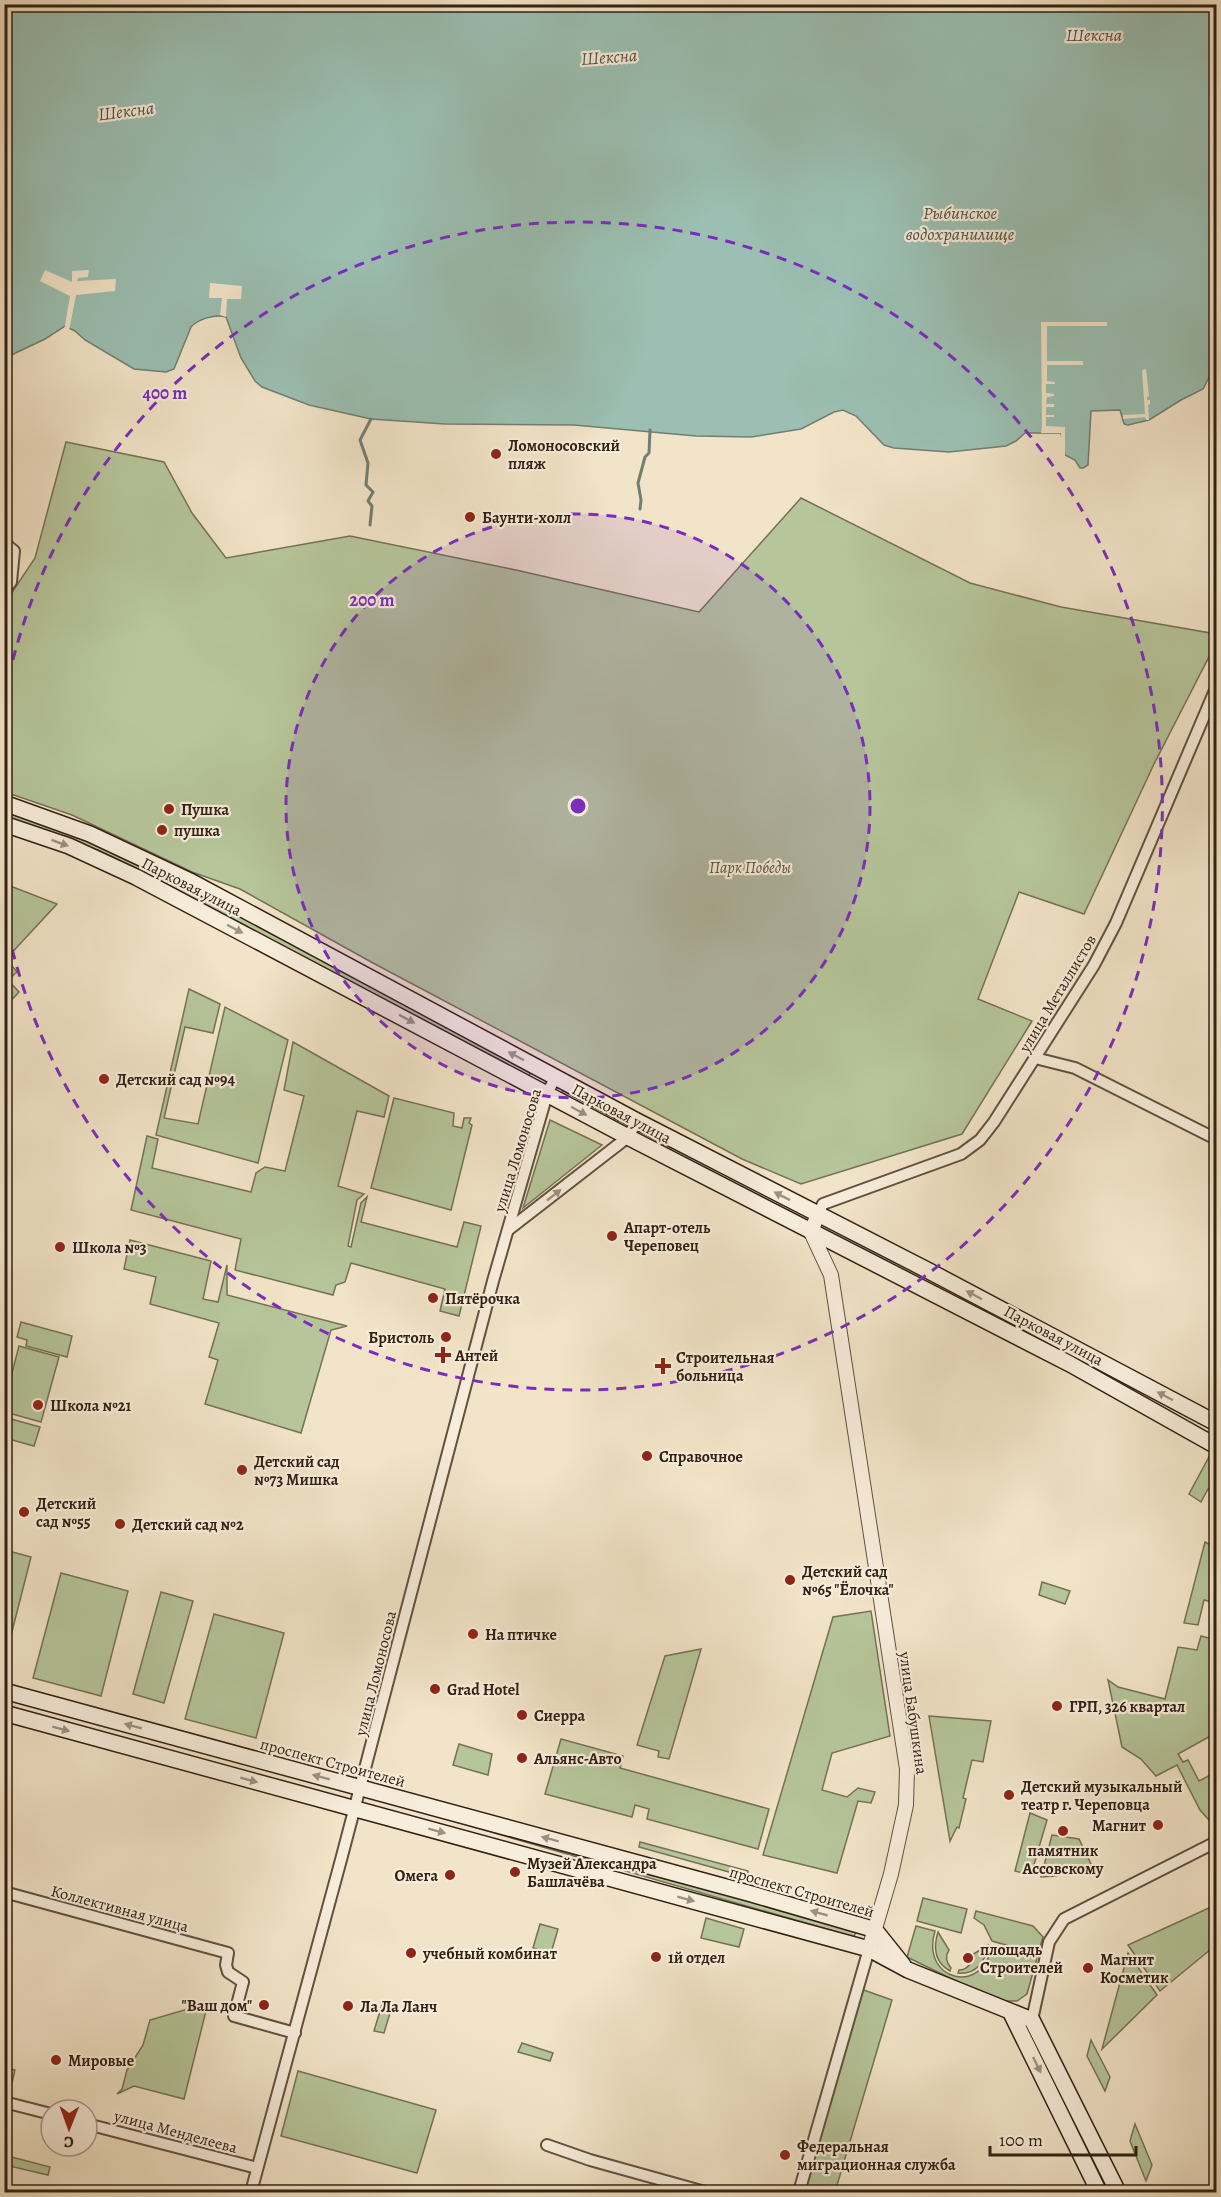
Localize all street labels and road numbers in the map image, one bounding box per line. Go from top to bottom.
street label: Парковая улица [138,852,246,922]
street label: улица Металлистов [1013,930,1102,1057]
street label: Парковая улица [568,1078,676,1150]
street label: улица Ломоносова [488,1085,547,1216]
street label: Парковая улица [1000,1300,1108,1372]
street label: улица Ломоносова [350,1608,402,1739]
street label: улица Бабушкина [893,1649,933,1777]
street label: проспект Строителей [258,1733,408,1793]
street label: проспект Строителей [727,1861,877,1923]
street label: Коллективная улица [48,1880,192,1938]
street label: улица Менделеева [111,2105,240,2159]

